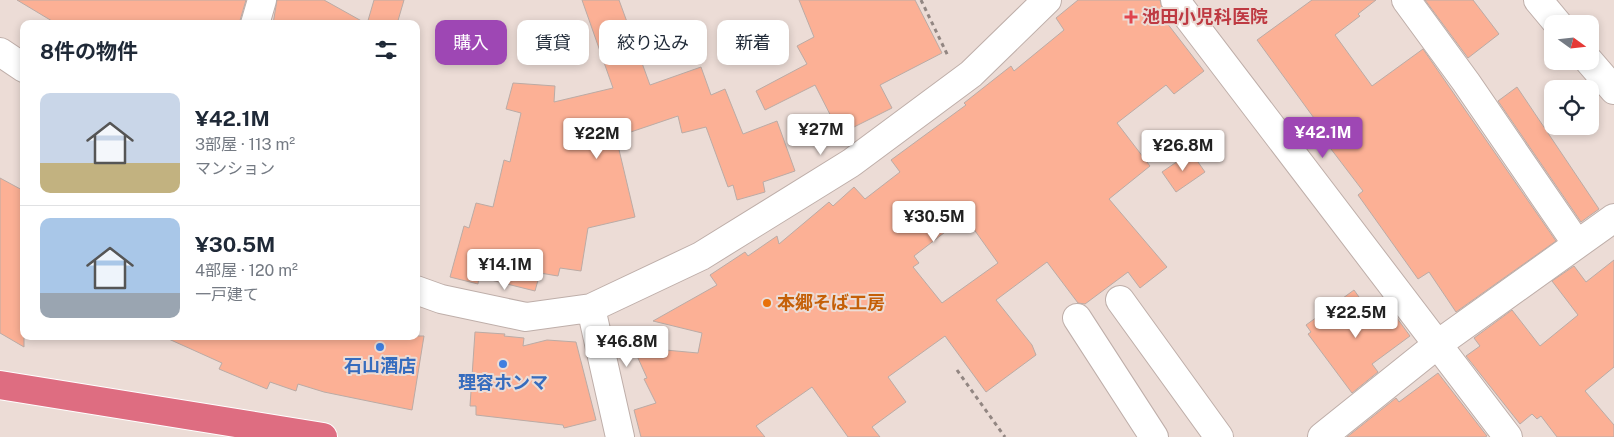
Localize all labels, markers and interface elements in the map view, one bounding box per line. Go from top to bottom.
place label: 池田小児科医院 [1142,6,1268,27]
marker: 池田小児科医院 [1124,10,1138,24]
north arrow [1544,15,1599,70]
map controls [1544,15,1599,135]
chip: 購入 [435,20,507,65]
chip: 賃貸 [517,20,589,65]
chip: 絞り込み [599,20,707,65]
chip: 新着 [717,20,789,65]
icon: filters [372,36,400,64]
text: 8件の物件 [40,39,138,64]
button: locate [1544,80,1599,135]
text: ¥42.1M [195,106,270,131]
icon: home [80,113,140,173]
pin: ¥27M [791,114,851,156]
pin: ¥42.1M [1282,116,1364,159]
pin: ¥22M [567,118,627,160]
text: ¥27M [798,120,844,139]
text: ¥42.1M [1294,123,1352,142]
text: ¥22M [574,124,620,143]
pin: ¥26.8M [1142,130,1224,172]
text: 3部屋 · 113 m² [195,135,295,154]
text: ¥26.8M [1153,136,1214,155]
text: マンション [195,159,275,178]
pin: ¥30.5M [893,200,975,243]
text: ¥30.5M [903,207,965,226]
text: ¥30.5M [195,232,275,257]
icon: home [80,238,140,298]
pin: ¥14.1M [464,248,546,291]
text: ¥14.1M [478,255,532,274]
text: 4部屋 · 120 m² [195,261,298,280]
text: 一戸建て [195,285,259,304]
place label: 本郷そば工房 [777,292,885,313]
pin: ¥22.5M [1315,296,1397,339]
marker: 本郷そば工房 [761,297,773,309]
text: ¥22.5M [1326,303,1386,322]
pin: ¥46.8M [586,326,668,368]
text: ¥46.8M [596,332,658,351]
marker: 石山酒店 [374,341,386,353]
place label: 石山酒店 [344,355,416,376]
marker: 理容ホンマ [497,358,509,370]
place label: 理容ホンマ [458,372,548,393]

